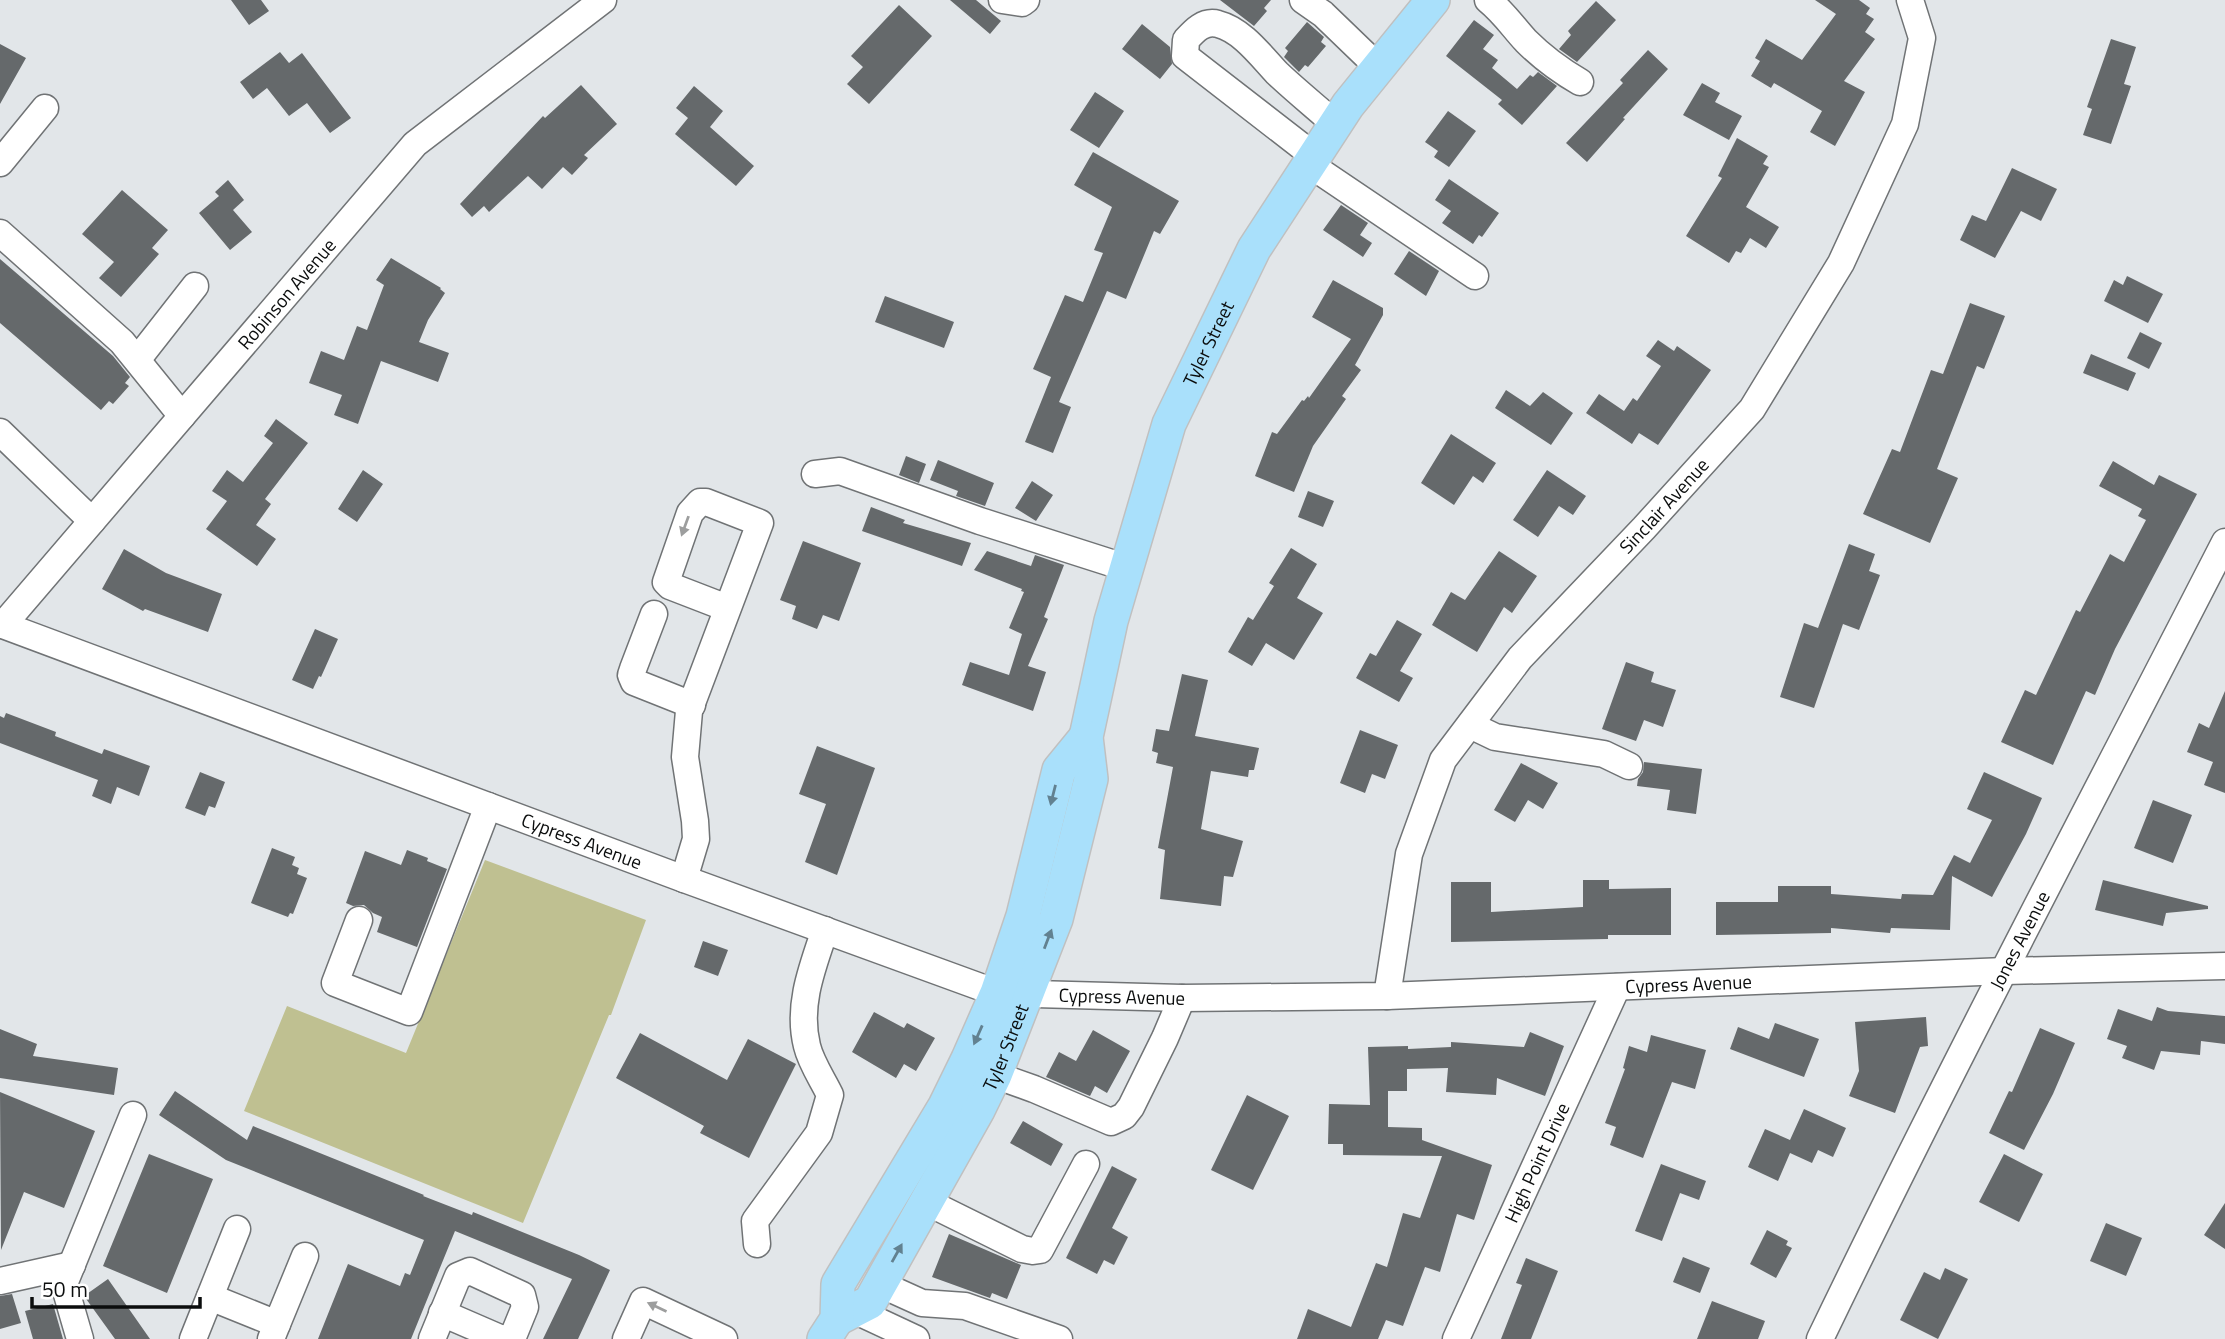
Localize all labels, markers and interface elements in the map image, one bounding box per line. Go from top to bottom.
street label: Robinson Avenue [230,231,342,356]
street label: Tyler Street [1175,295,1241,391]
street label: Sinclair Avenue [1612,451,1715,560]
one-way arrow [679,516,690,537]
one-way arrow [1047,784,1058,806]
street label: Cypress Avenue [518,805,646,876]
street label: Jones Avenue [1982,885,2057,994]
one-way arrow [1043,928,1054,949]
street label: Cypress Avenue [1625,966,1752,1000]
street label: Cypress Avenue [1058,980,1186,1012]
street label: Tyler Street [974,999,1036,1096]
one-way arrow [972,1025,984,1045]
street label: High Point Drive [1496,1098,1576,1227]
one-way arrow [891,1243,902,1263]
scale bar [32,1266,200,1310]
text: 50 m [42,1273,88,1305]
one-way arrow [647,1302,667,1313]

